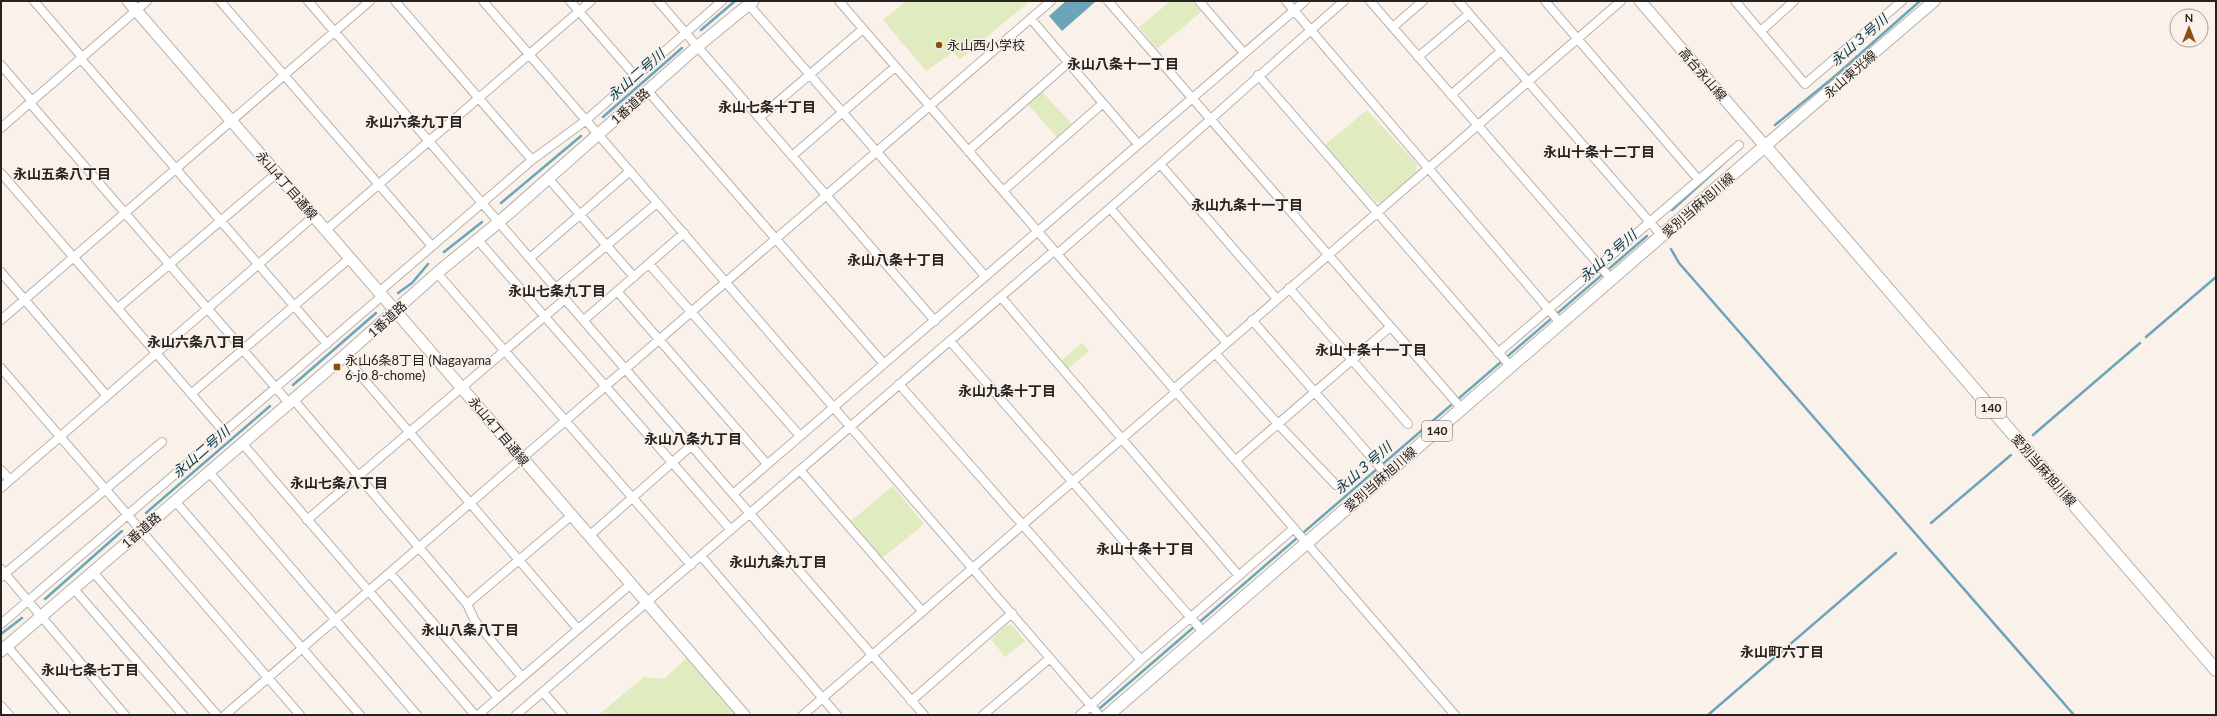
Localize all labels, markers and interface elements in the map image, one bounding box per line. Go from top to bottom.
north arrow [2169,8,2209,48]
water label: 永山３号川 [1827,9,1892,69]
text: N [2185,11,2193,24]
place label: 永山西小学校 [947,37,1025,53]
marker: 永山西小学校 [934,40,944,50]
water label: 永山二号川 [604,44,669,104]
street label: 高台永山線 [1676,44,1730,104]
street label: 永山東光線 [1820,47,1880,101]
district label: 永山八条十一丁目 [1067,55,1179,72]
street label: 1番道路 [607,84,653,128]
district label: 永山七条十丁目 [718,98,816,115]
district label: 永山六条九丁目 [365,113,463,130]
district label: 永山十条十二丁目 [1543,143,1655,160]
street label: 永山4丁目通線 [253,147,321,223]
district label: 永山五条八丁目 [13,165,111,182]
street label: 愛別当麻旭川線 [1658,169,1738,241]
district label: 永山九条十一丁目 [1191,196,1303,213]
water label: 永山３号川 [1576,225,1641,285]
district label: 永山八条十丁目 [847,251,945,268]
district label: 永山七条九丁目 [508,282,606,299]
street label: 1番道路 [364,297,410,341]
district label: 永山六条八丁目 [147,333,245,350]
district label: 永山十条十一丁目 [1315,341,1427,358]
place label: 永山6条8丁目 (Nagayama 6-jo 8-chome) [345,352,491,383]
marker: 永山6条8丁目 (Nagayama 6-jo 8-chome) [332,362,342,372]
district label: 永山九条十丁目 [958,382,1056,399]
street label: 永山4丁目通線 [465,393,533,469]
road number: 140 [1976,398,2006,418]
water label: 永山二号川 [169,421,234,481]
road number: 140 [1422,421,1452,441]
district label: 永山八条九丁目 [644,430,742,447]
street label: 愛別当麻旭川線 [2008,430,2080,510]
water label: 永山３号川 [1331,437,1396,497]
street label: 愛別当麻旭川線 [1340,443,1420,515]
district label: 永山七条八丁目 [290,474,388,491]
street label: 1番道路 [118,509,164,551]
district label: 永山十条十丁目 [1096,540,1194,557]
district label: 永山九条九丁目 [729,553,827,570]
district label: 永山八条八丁目 [421,621,519,638]
district label: 永山町六丁目 [1740,643,1824,660]
district label: 永山七条七丁目 [41,661,139,678]

